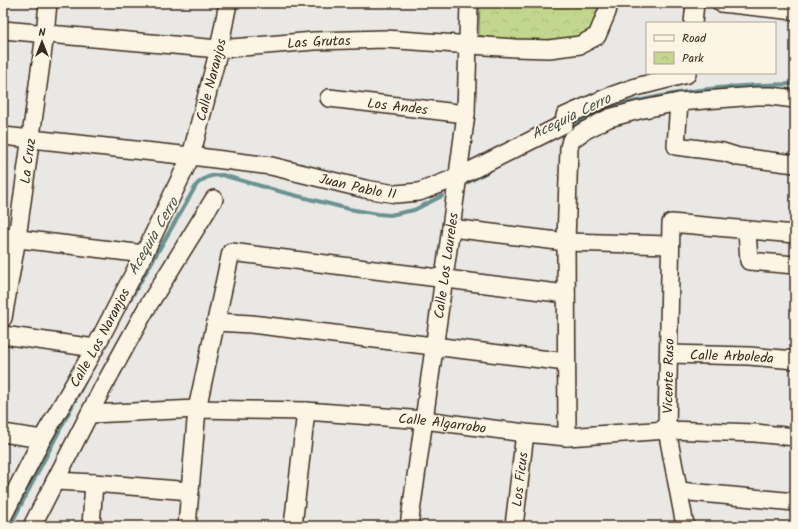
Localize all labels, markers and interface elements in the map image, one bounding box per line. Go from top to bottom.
north arrow [22,22,62,62]
legend [646,22,776,74]
text: N [39,24,46,42]
text: Road [682,29,707,48]
street label: Las Grutas [286,30,351,55]
street label: Calle Naranjos [191,37,233,124]
text: Park [682,49,704,68]
water label: Acequia Cerro [528,87,616,147]
street label: Los Andes [366,93,429,121]
street label: La Cruz [15,137,43,185]
street label: Juan Pablo II [317,168,398,206]
water label: Acequia Cerro [122,192,186,280]
street label: Calle Los Laureles [428,211,465,320]
street label: Calle Los Naranjos [64,284,136,392]
street label: Vicente Ruso [657,338,681,414]
street label: Calle Arboleda [690,345,775,370]
street label: Calle Algarrobo [398,408,487,440]
street label: Los Ficus [506,451,535,508]

